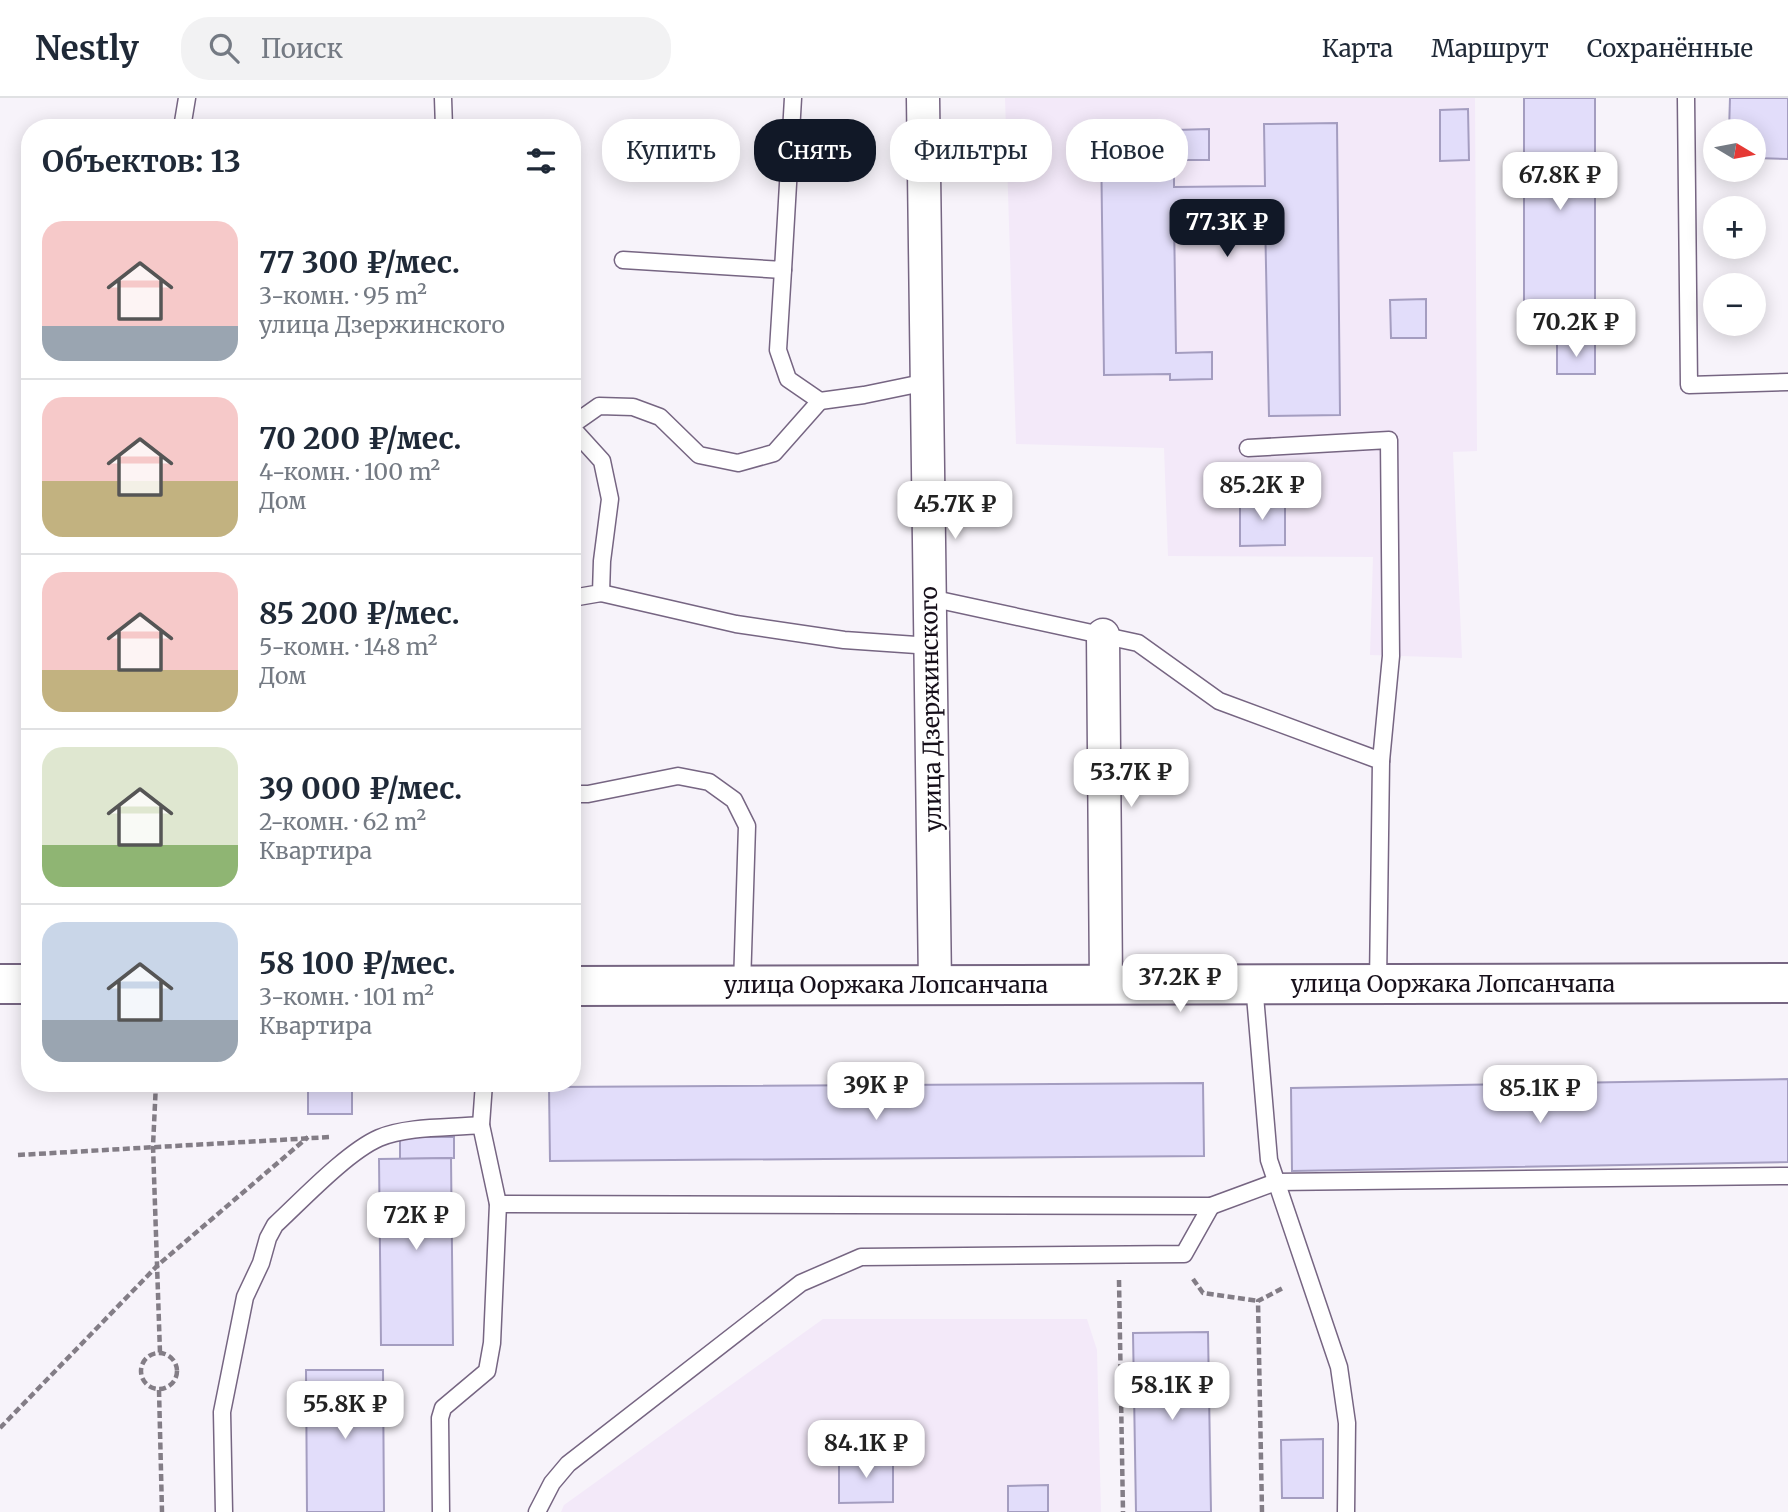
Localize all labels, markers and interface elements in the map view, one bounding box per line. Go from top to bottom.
search box [181,17,671,80]
text: Nestly [35,28,139,69]
icon: search [205,29,243,67]
text: Поиск [261,32,343,65]
text: Карта [1322,33,1393,64]
text: Маршрут [1431,33,1549,64]
text: Сохранённые [1587,33,1753,64]
chip: Купить [602,119,740,182]
chip: Снять [754,119,876,182]
chip: Фильтры [890,119,1052,182]
chip: Новое [1066,119,1188,182]
north arrow [1703,119,1766,182]
map controls [1703,119,1766,336]
text: Объектов: 13 [42,142,241,180]
icon: filters [522,142,560,180]
pin: 67.8K ₽ [1495,152,1625,212]
text: 67.8K ₽ [1519,160,1601,189]
button: + [1703,196,1766,259]
pin: 77.3K ₽ [1162,200,1292,259]
text: 77.3K ₽ [1186,207,1268,236]
text: 77 300 ₽/мес. [259,243,460,281]
icon: home [98,249,182,333]
button: − [1703,273,1766,336]
text: 3-комн. · 95 m² [259,281,427,310]
pin: 70.2K ₽ [1511,300,1641,359]
text: 70.2K ₽ [1533,307,1619,336]
text: улица Дзержинского [259,310,505,339]
text: 70 200 ₽/мес. [259,419,462,457]
icon: home [98,425,182,509]
text: 4-комн. · 100 m² [259,457,440,486]
pin: 85.2K ₽ [1197,462,1327,522]
text: 85.2K ₽ [1219,470,1305,499]
pin: 45.7K ₽ [890,482,1020,541]
text: Дом [259,486,307,515]
text: 45.7K ₽ [913,489,997,518]
street label: улица Дзержинского [914,586,947,832]
text: 85 200 ₽/мес. [259,594,460,632]
icon: home [98,600,182,684]
text: 5-комн. · 148 m² [259,632,437,661]
text: Дом [259,661,307,690]
pin: 53.7K ₽ [1066,750,1196,809]
text: 53.7K ₽ [1090,757,1172,786]
text: 39 000 ₽/мес. [259,769,462,807]
icon: home [98,775,182,859]
text: 2-комн. · 62 m² [259,807,426,836]
text: Квартира [259,836,372,865]
text: 58 100 ₽/мес. [259,944,456,982]
icon: home [98,950,182,1034]
pin: 37.2K ₽ [1115,954,1245,1014]
text: 37.2K ₽ [1139,962,1222,991]
street label: улица Ооржака Лопсанчапа [1291,969,1615,998]
street label: улица Ооржака Лопсанчапа [724,970,1048,999]
text: 3-комн. · 101 m² [259,982,434,1011]
text: Квартира [259,1011,372,1040]
pin: 39K ₽ [827,1062,925,1122]
pin: 85.1K ₽ [1475,1066,1605,1125]
text: 39K ₽ [843,1070,909,1099]
text: 85.1K ₽ [1499,1073,1581,1102]
pin: 72K ₽ [367,1192,465,1252]
text: 72K ₽ [383,1200,449,1229]
pin: 58.1K ₽ [1107,1362,1237,1422]
text: 58.1K ₽ [1130,1370,1214,1399]
pin: 55.8K ₽ [280,1382,410,1441]
text: 55.8K ₽ [303,1389,387,1418]
pin: 84.1K ₽ [801,1420,931,1480]
text: 84.1K ₽ [824,1428,908,1457]

